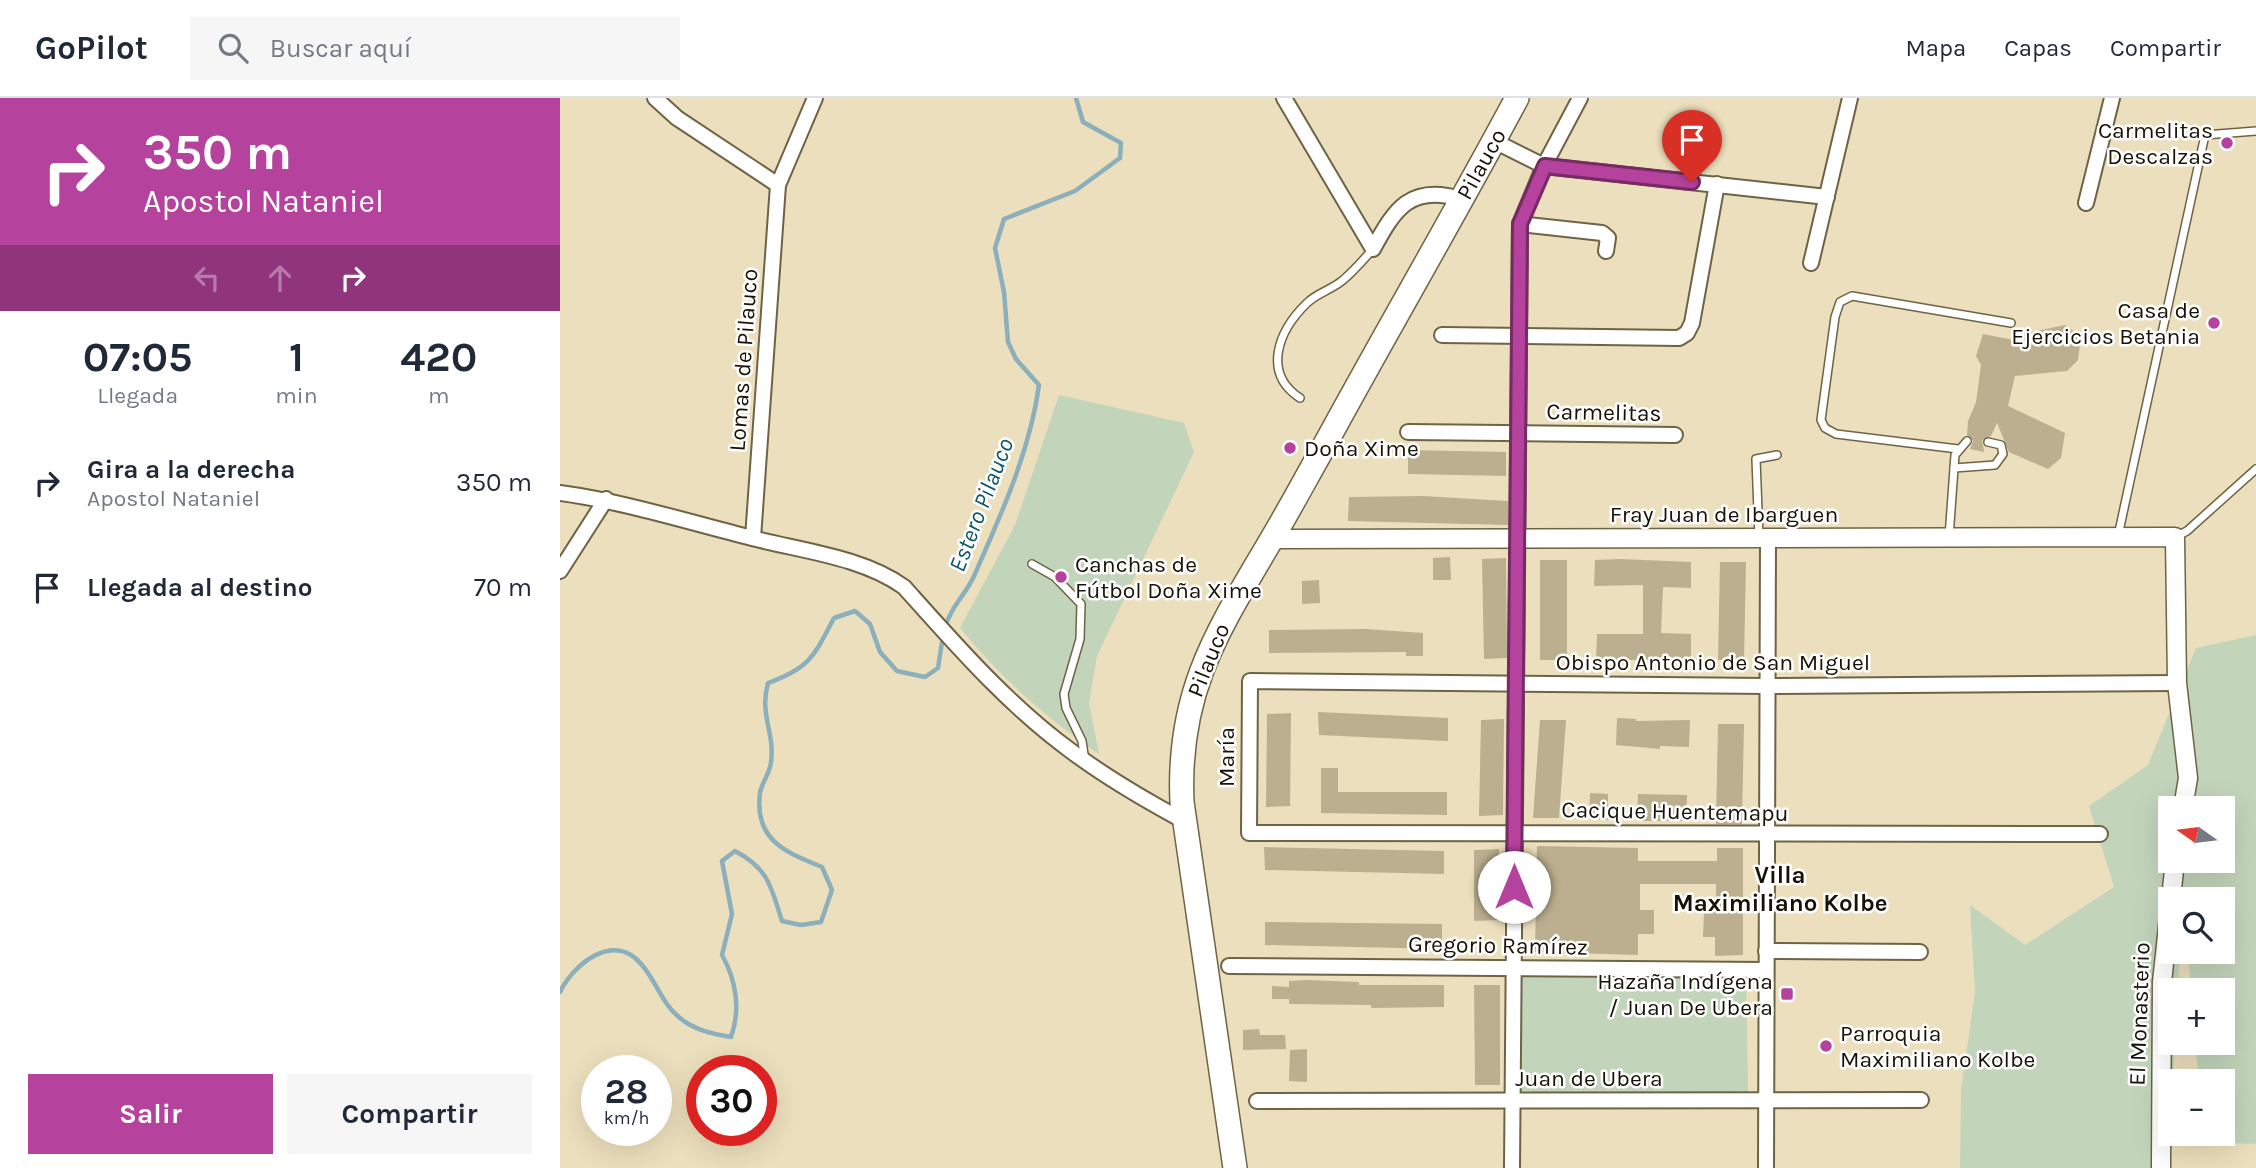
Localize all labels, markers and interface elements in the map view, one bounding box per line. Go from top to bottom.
search box [190,17,680,80]
text: GoPilot [35,29,148,67]
icon: search [214,29,252,67]
text: Buscar aquí [270,33,412,64]
text: Mapa [1905,34,1966,62]
text: Capas [2004,34,2072,62]
text: Compartir [2110,34,2221,62]
pin [1662,110,1722,182]
place label: Carmelitas Descalzas [2098,117,2213,170]
icon: arrive [1673,121,1711,159]
text: 350 m [143,124,292,181]
street label: Pilauco [1451,124,1512,204]
icon: right [28,126,119,217]
marker: Carmelitas Descalzas [2219,135,2235,151]
text: Apostol Nataniel [143,183,384,220]
icon: left [188,259,226,297]
icon: ahead [261,259,299,297]
icon: right [334,259,372,297]
street label: Lomas de Pilauco [724,268,763,452]
place label: Casa de Ejercicios Betania [2011,297,2200,350]
marker: Casa de Ejercicios Betania [2206,315,2222,331]
text: 07:05 [83,332,193,382]
text: 1 [289,332,304,382]
text: 420 [400,332,477,382]
text: Llegada [97,382,178,409]
text: min [275,382,318,409]
text: m [428,382,450,409]
street label: Carmelitas [1546,398,1662,427]
water label: Estero Pilauco [943,434,1019,576]
place label: Doña Xime [1304,435,1419,462]
marker: Doña Xime [1282,440,1298,456]
text: Gira a la derecha [87,454,296,485]
icon: right [28,464,66,502]
text: 350 m [456,467,532,498]
text: Apostol Nataniel [87,485,260,512]
street label: Fray Juan de Ibarguen [1610,501,1838,528]
place label: Canchas de Fútbol Doña Xime [1075,551,1262,604]
icon: arrive [28,569,66,607]
marker: Canchas de Fútbol Doña Xime [1053,569,1069,585]
text: Llegada al destino [87,572,313,603]
text: 70 m [474,572,532,603]
street label: Pilauco [1182,619,1235,701]
street label: Obispo Antonio de San Miguel [1556,649,1870,676]
street label: María [1213,727,1240,787]
street label: Cacique Huentemapu [1561,796,1789,827]
north arrow [2158,796,2235,873]
map controls [2158,796,2235,1146]
position arrow [1477,850,1551,924]
district label: Villa Maximiliano Kolbe [1673,861,1887,917]
button: search [2158,887,2235,964]
street label: Gregorio Ramírez [1408,930,1588,961]
street label: El Monasterio [2124,942,2155,1086]
place label: Hazaña Indígena / Juan De Ubera [1597,968,1773,1021]
button: + [2158,978,2235,1055]
marker: Hazaña Indígena / Juan De Ubera [1779,986,1795,1002]
place label: Parroquia Maximiliano Kolbe [1840,1020,2035,1073]
marker: Parroquia Maximiliano Kolbe [1818,1038,1834,1054]
speed limit sign: 30 [686,1055,777,1146]
street label: Juan de Ubera [1515,1065,1663,1092]
button: − [2158,1069,2235,1146]
text: 28 [605,1071,648,1112]
button: Salir [28,1074,273,1154]
button: Compartir [287,1074,532,1154]
text: km/h [604,1107,649,1129]

